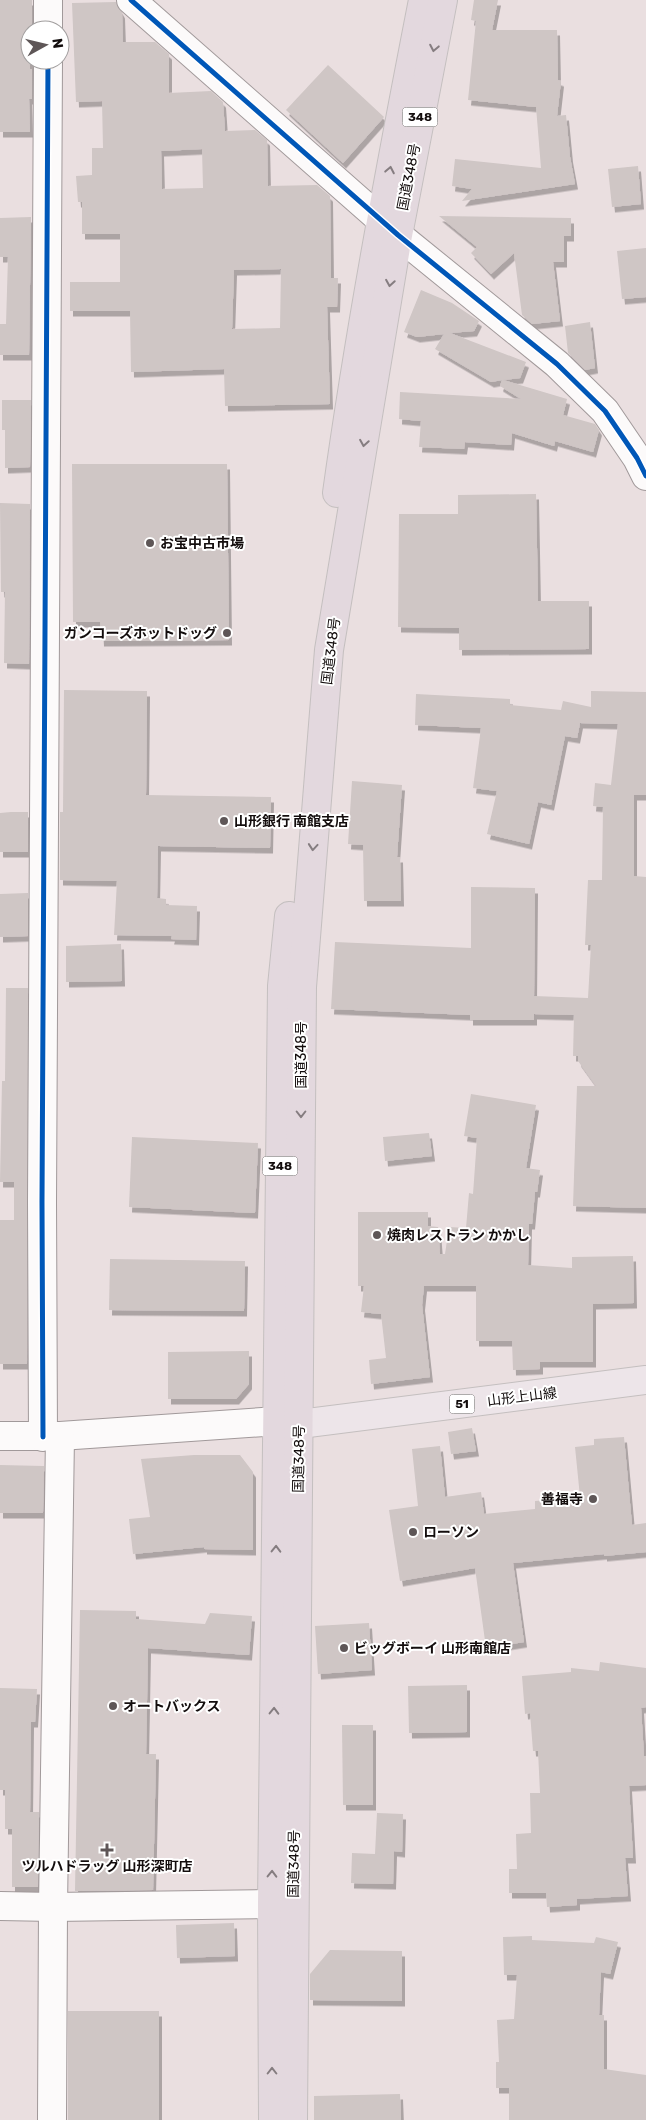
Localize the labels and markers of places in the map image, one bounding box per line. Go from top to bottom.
place label: お宝中古市場 [160,535,244,552]
marker: お宝中古市場 [144,537,156,549]
place label: ガンコーズホットドッグ [64,625,217,642]
marker: ガンコーズホットドッグ [221,627,233,639]
place label: 山形銀行 南館支店 [234,813,349,830]
marker: 山形銀行 南館支店 [218,815,230,827]
place label: 焼肉レストラン かかし [387,1227,530,1244]
marker: 焼肉レストラン かかし [371,1229,383,1241]
place label: 善福寺 [541,1491,583,1508]
marker: 善福寺 [587,1493,599,1505]
place label: ローソン [423,1524,479,1541]
marker: ローソン [407,1526,419,1538]
place label: ビッグボーイ 山形南館店 [354,1640,511,1657]
marker: ビッグボーイ 山形南館店 [338,1642,350,1654]
place label: オートバックス [123,1698,221,1715]
marker: オートバックス [107,1700,119,1712]
marker: ツルハドラッグ 山形深町店 [101,1844,113,1856]
place label: ツルハドラッグ 山形深町店 [22,1858,192,1875]

